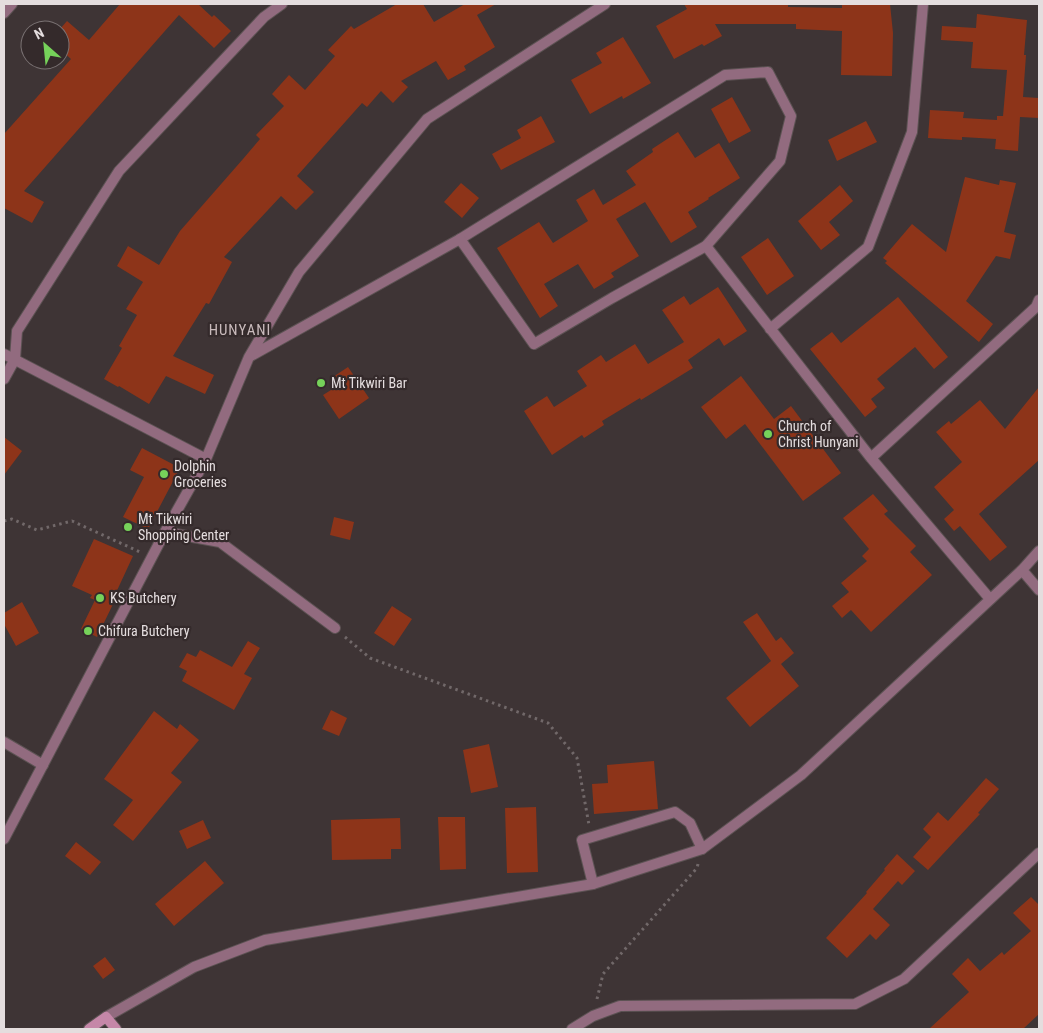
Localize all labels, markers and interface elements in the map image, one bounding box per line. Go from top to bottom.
north arrow [20,20,70,70]
text: N [32,24,47,42]
district label: HUNYANI [209,321,271,339]
place label: Mt Tikwiri Bar [331,375,407,391]
marker: Mt Tikwiri Bar [315,377,327,389]
place label: Church of Christ Hunyani [778,418,859,450]
marker: Church of Christ Hunyani [762,428,774,440]
place label: Dolphin Groceries [174,458,227,490]
marker: Dolphin Groceries [158,468,170,480]
place label: Mt Tikwiri Shopping Center [138,511,229,543]
marker: Mt Tikwiri Shopping Center [122,521,134,533]
place label: KS Butchery [110,590,177,606]
marker: KS Butchery [94,592,106,604]
place label: Chifura Butchery [98,623,190,639]
marker: Chifura Butchery [82,625,94,637]

